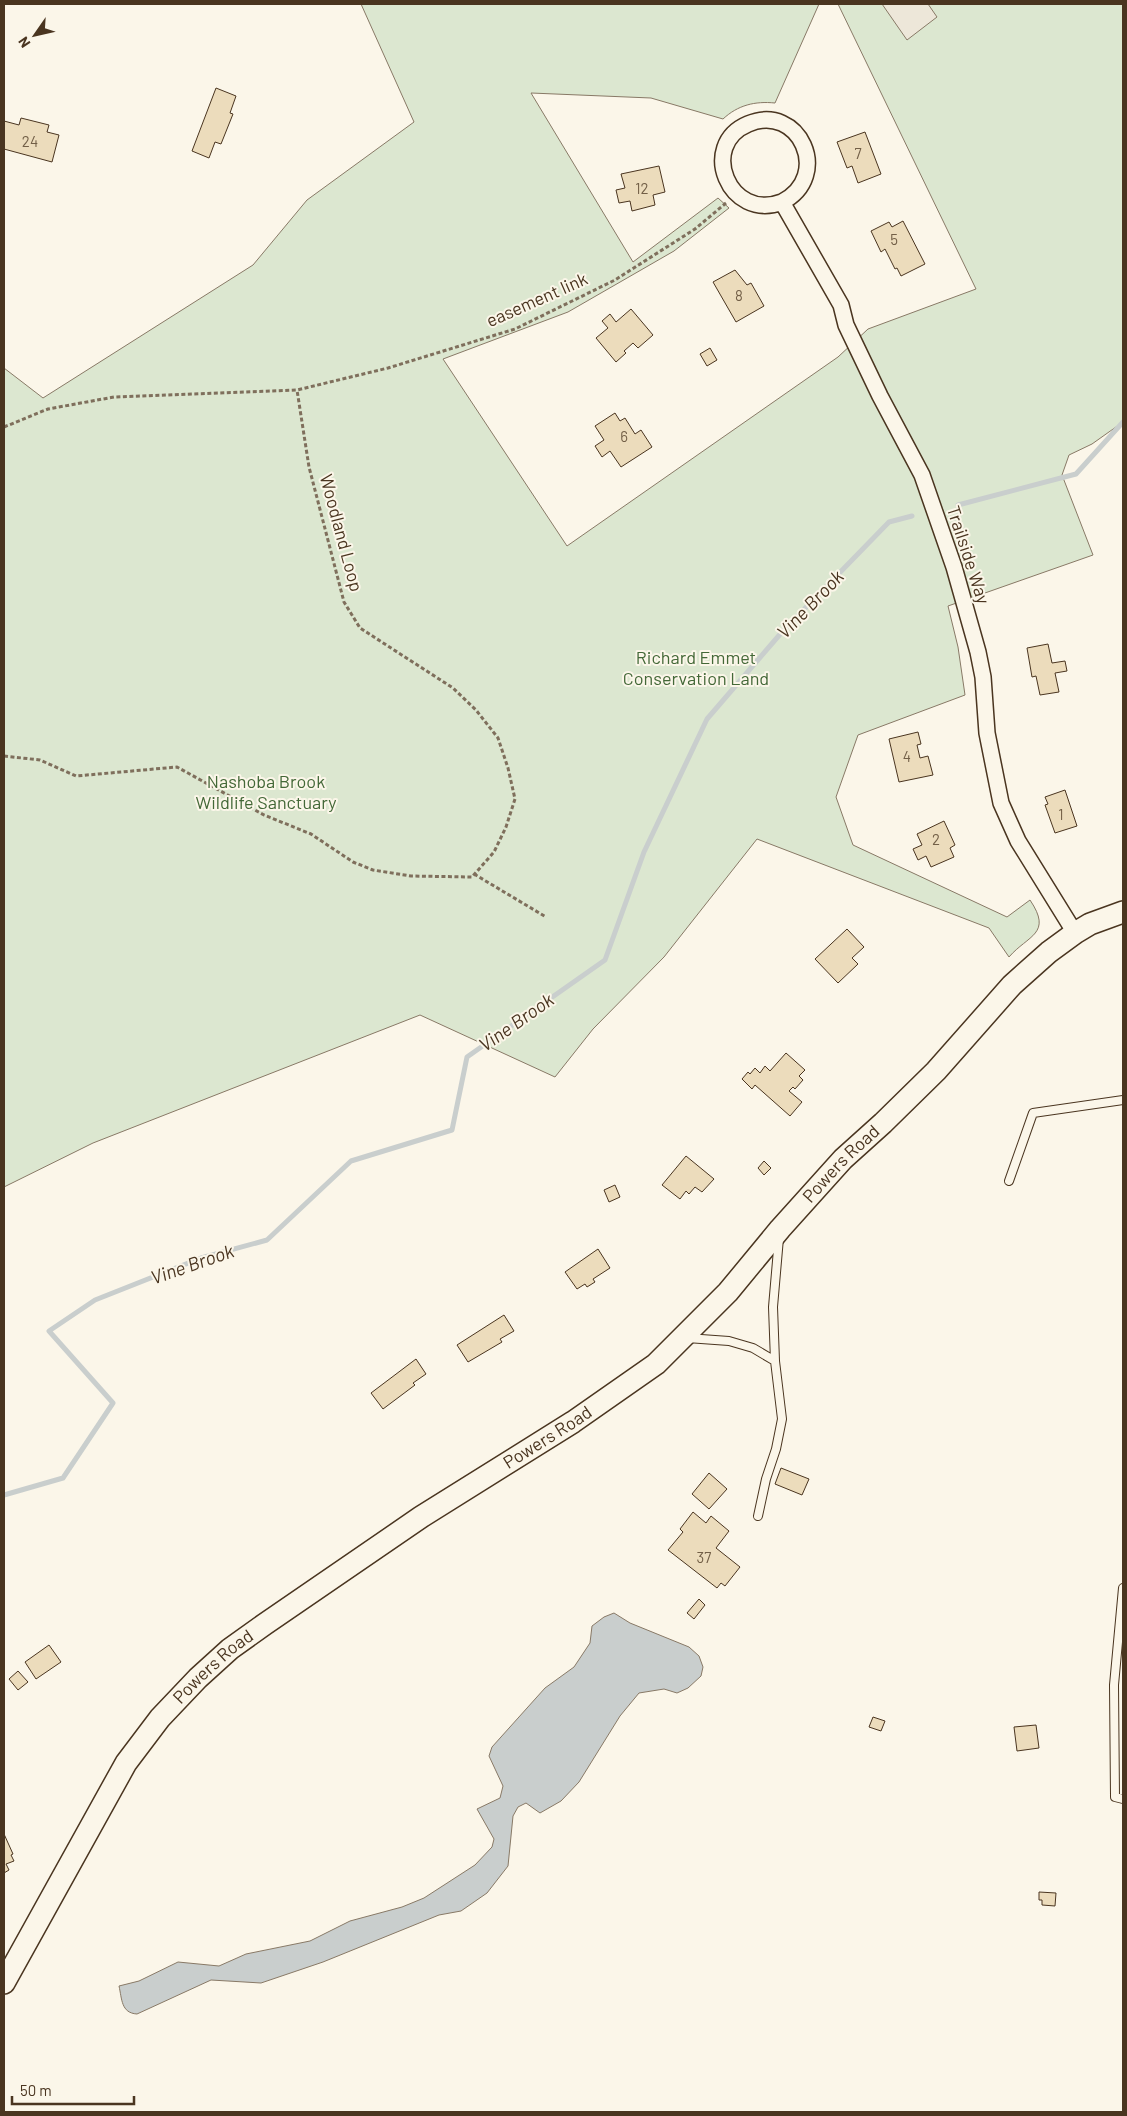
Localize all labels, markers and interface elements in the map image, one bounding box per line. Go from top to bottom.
north arrow [10,10,60,60]
text: N [14,34,33,51]
house number: 24 [22,132,38,150]
house number: 7 [854,144,862,162]
house number: 12 [635,179,649,197]
house number: 5 [890,230,898,248]
street label: easement link [483,267,591,331]
house number: 8 [735,286,743,304]
house number: 6 [620,427,628,445]
street label: Woodland Loop [316,472,368,594]
street label: Trailside Way [943,503,995,607]
water label: Vine Brook [771,564,848,643]
park label: Richard Emmet Conservation Land [623,646,769,689]
house number: 4 [903,747,911,765]
park label: Nashoba Brook Wildlife Sanctuary [195,770,337,813]
house number: 1 [1058,805,1064,823]
house number: 2 [932,830,940,848]
water label: Vine Brook [474,987,558,1056]
street label: Powers Road [797,1120,884,1207]
water label: Vine Brook [147,1238,237,1288]
street label: Powers Road [499,1400,596,1473]
house number: 37 [697,1548,711,1566]
street label: Powers Road [168,1624,257,1708]
scale bar [12,2074,135,2106]
text: 50 m [20,2081,52,2099]

